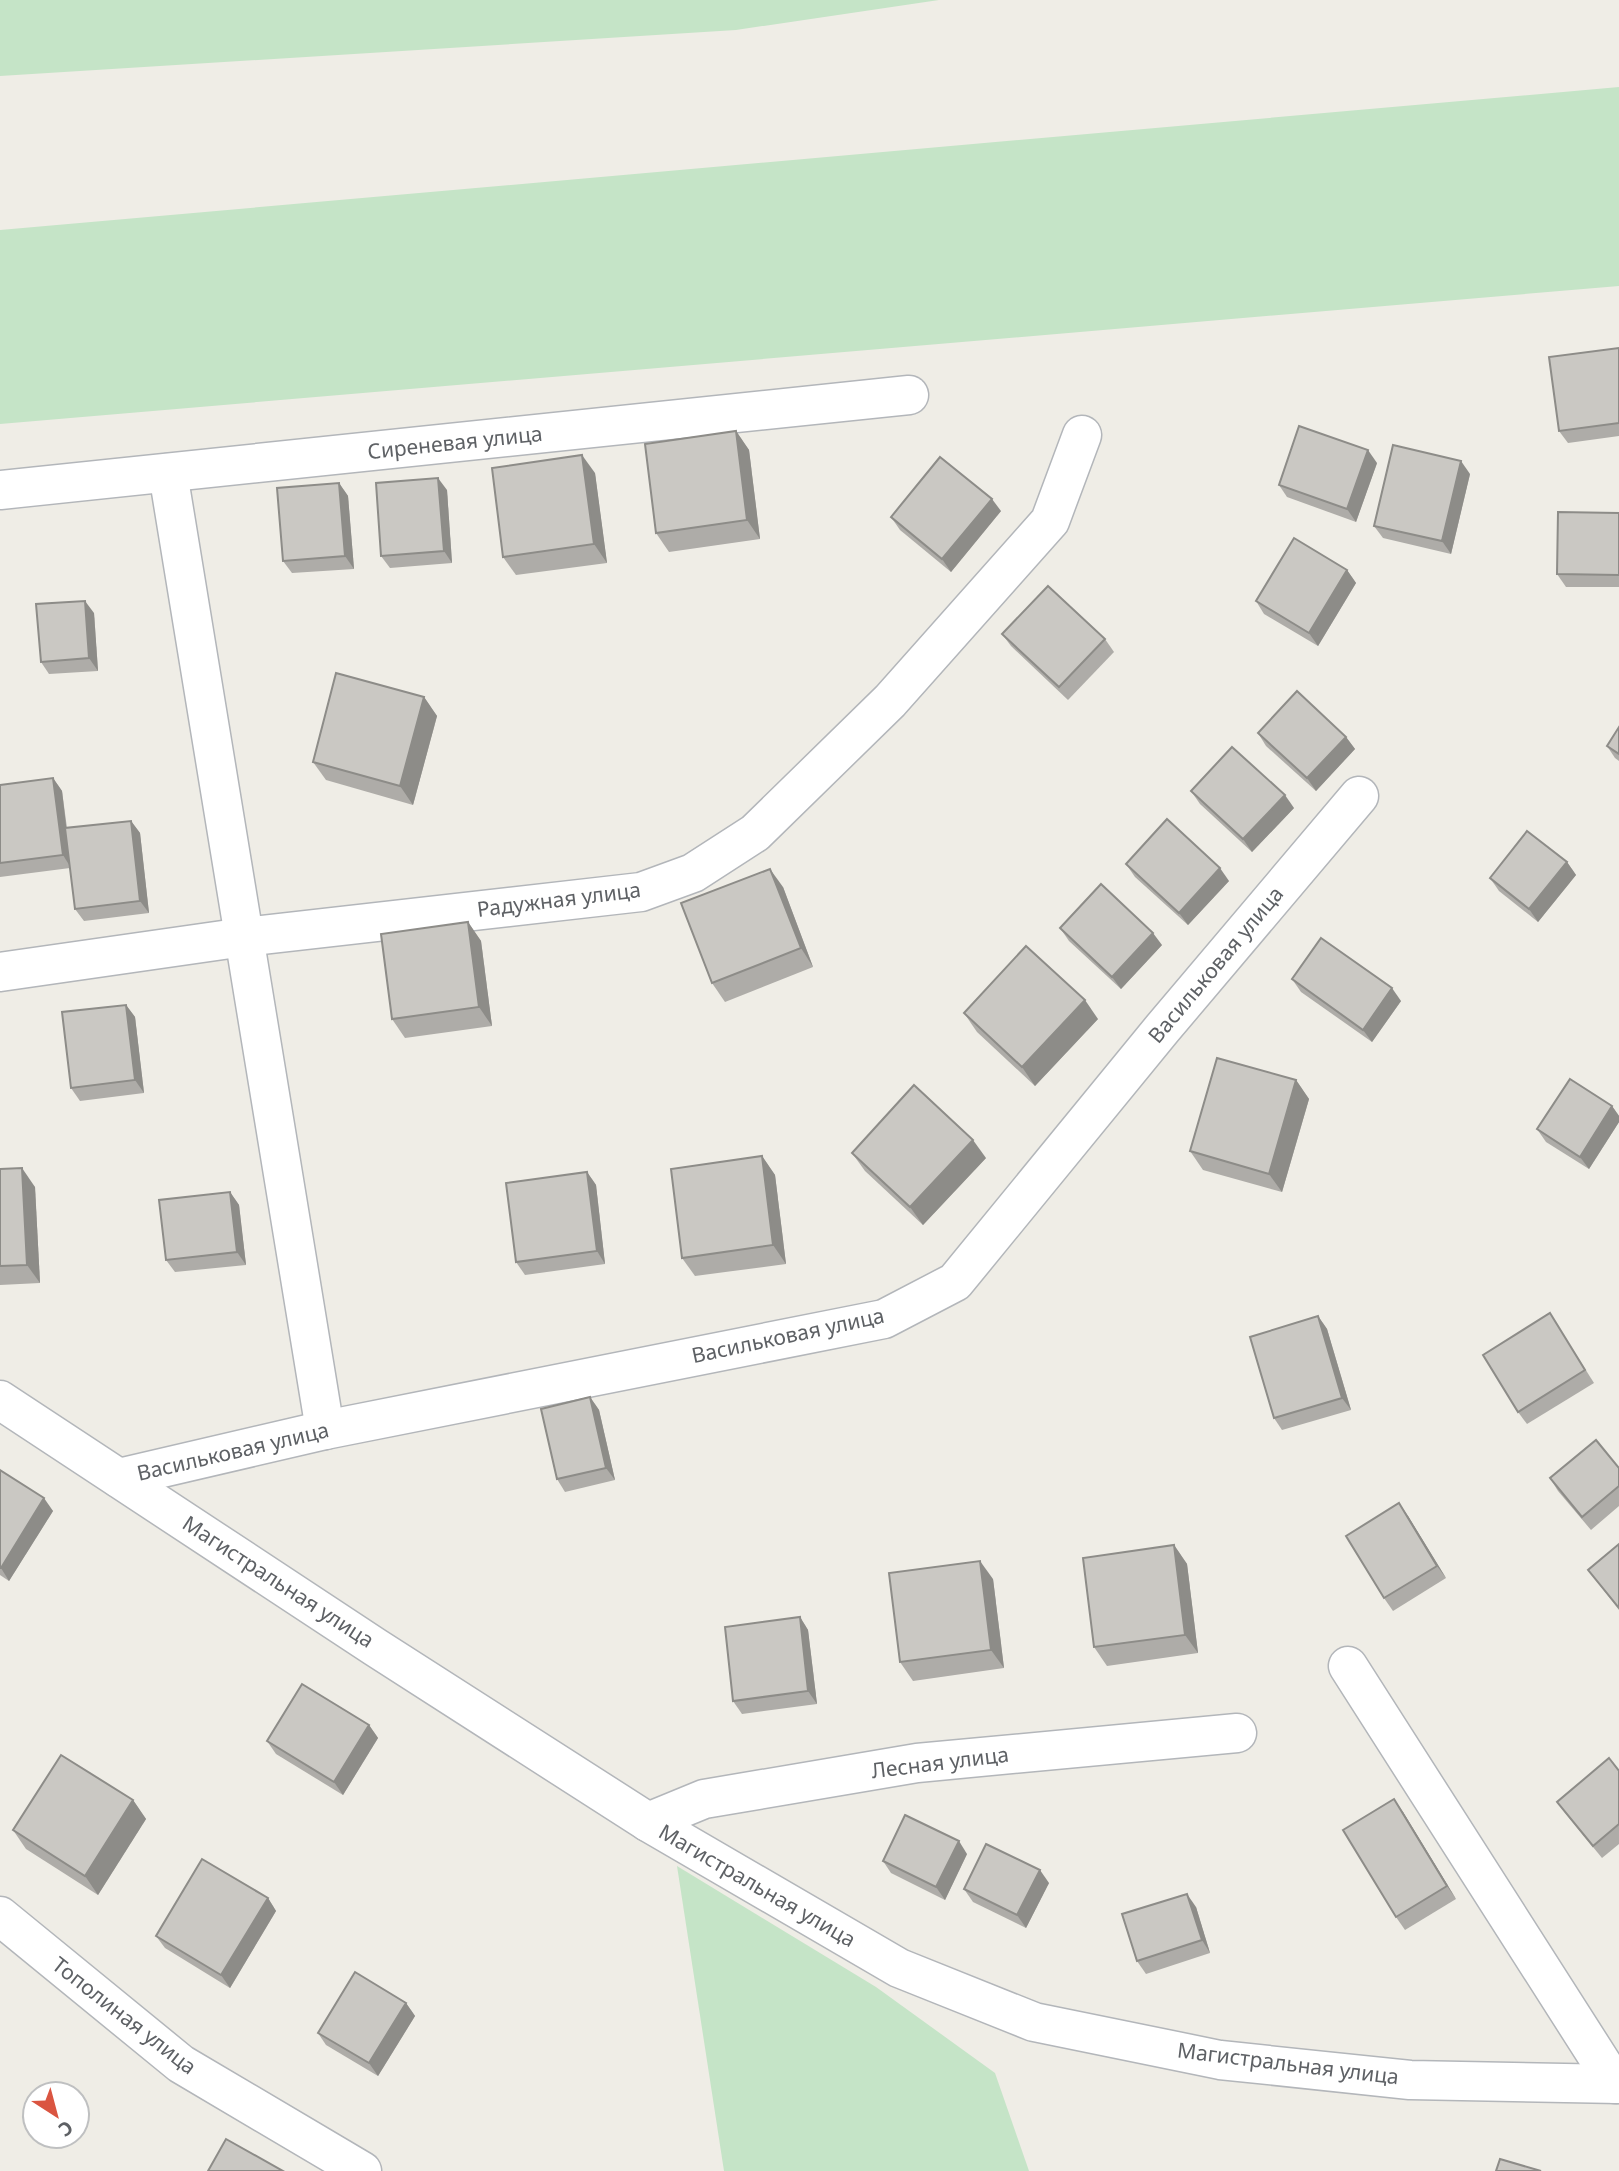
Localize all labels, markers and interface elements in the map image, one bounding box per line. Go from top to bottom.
street label: Сиреневая улица [366,419,544,465]
street label: Радужная улица [475,875,642,923]
street label: Васильковая улица [1141,880,1289,1049]
street label: Васильковая улица [689,1301,887,1369]
street label: Васильковая улица [134,1415,332,1487]
street label: Магистральная улица [177,1509,380,1654]
street label: Лесная улица [870,1740,1010,1784]
street label: Магистральная улица [654,1817,861,1953]
street label: Тополиная улица [47,1950,202,2080]
street label: Магистральная улица [1176,2036,1400,2090]
north arrow [21,2080,91,2150]
text: С [53,2115,79,2143]

